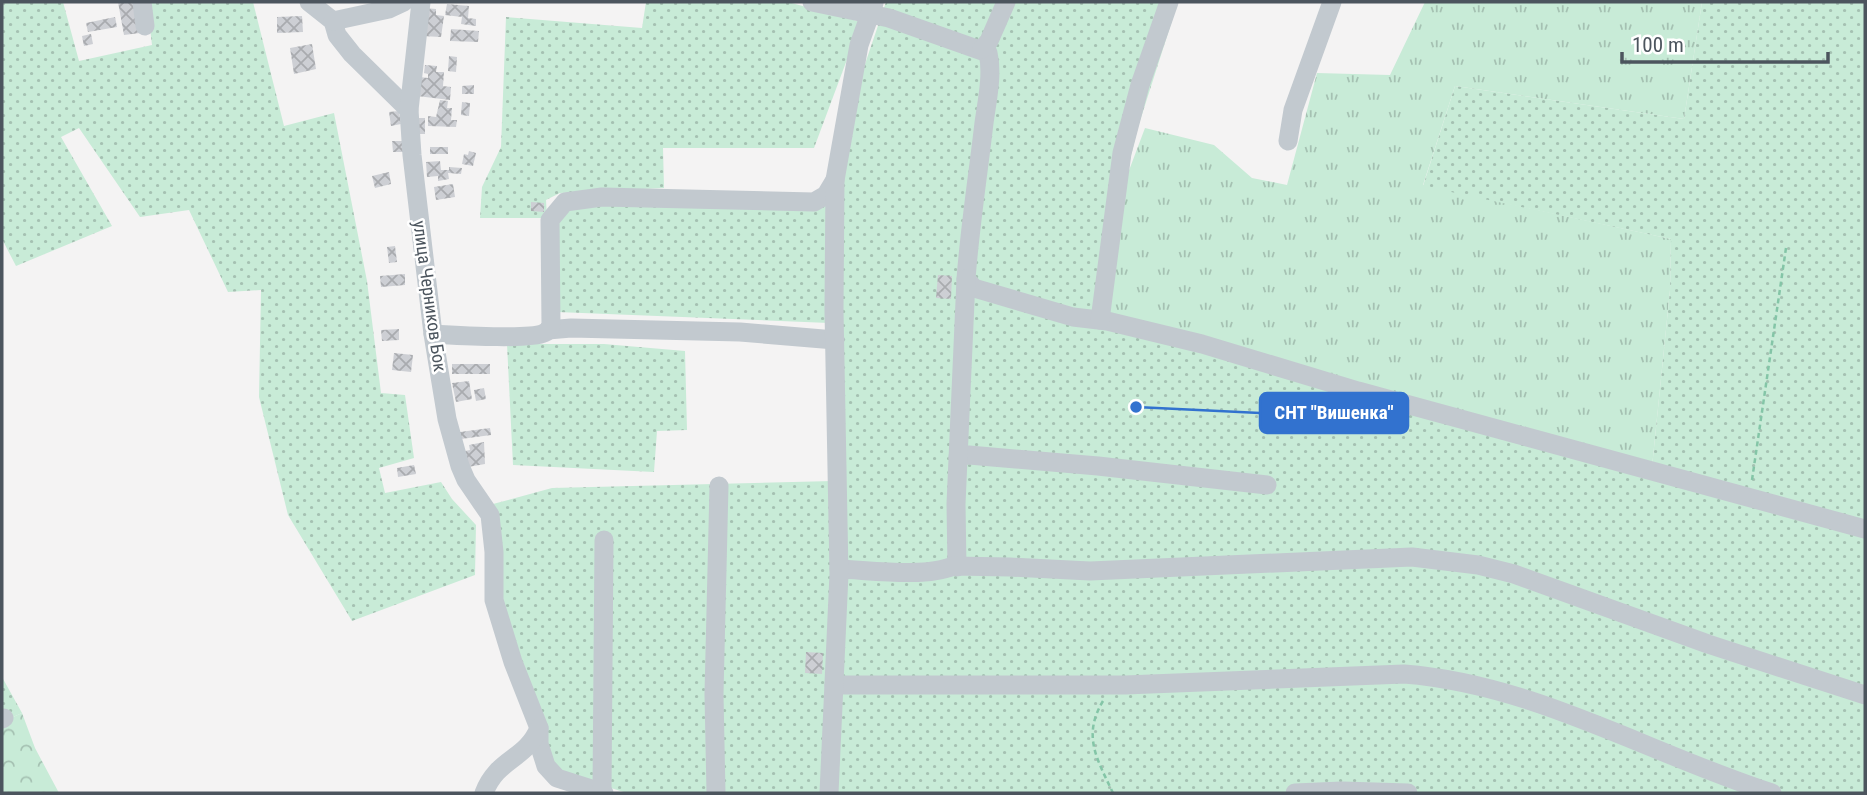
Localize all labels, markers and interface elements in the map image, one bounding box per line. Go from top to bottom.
scale bar [1622,21,1828,65]
text: 100 m [1632,33,1684,57]
street label: улица Черников Бок [409,219,451,373]
callout: СНТ "Вишенка" [1260,393,1408,433]
text: СНТ "Вишенка" [1274,401,1394,424]

